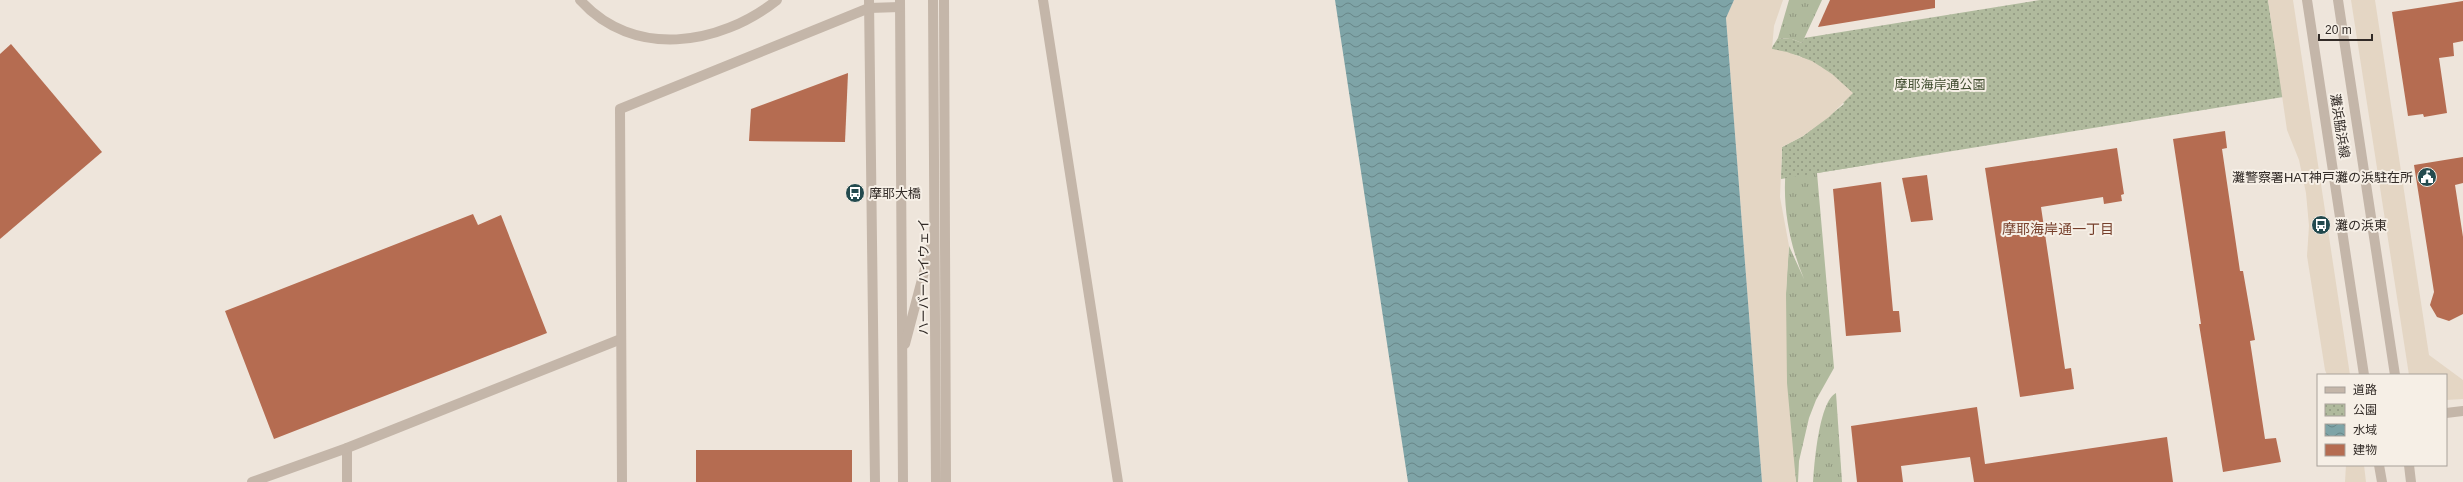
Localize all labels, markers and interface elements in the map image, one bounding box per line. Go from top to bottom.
scale bar [2319,16,2372,42]
text: 20 m [2325,23,2352,37]
park label: 摩耶海岸通公園 [1894,77,1986,92]
street label: 灘浜脇浜線 [2328,93,2352,159]
public building icon: 灘警察署HAT神戸灘の浜駐在所 [2416,166,2438,188]
place label: 灘警察署HAT神戸灘の浜駐在所 [2232,170,2413,185]
bus stop icon: 摩耶大橋 [844,182,866,204]
place label: 摩耶大橋 [869,186,921,201]
bus stop icon: 灘の浜東 [2310,214,2332,236]
place label: 灘の浜東 [2335,218,2387,233]
street label: ハーバーハイウェイ [916,219,931,335]
district label: 摩耶海岸通一丁目 [2002,221,2114,237]
legend [2317,374,2447,466]
text: 道路 [2353,383,2377,397]
text: 公園 [2353,403,2377,417]
text: 水域 [2353,423,2377,437]
text: 建物 [2353,443,2377,457]

